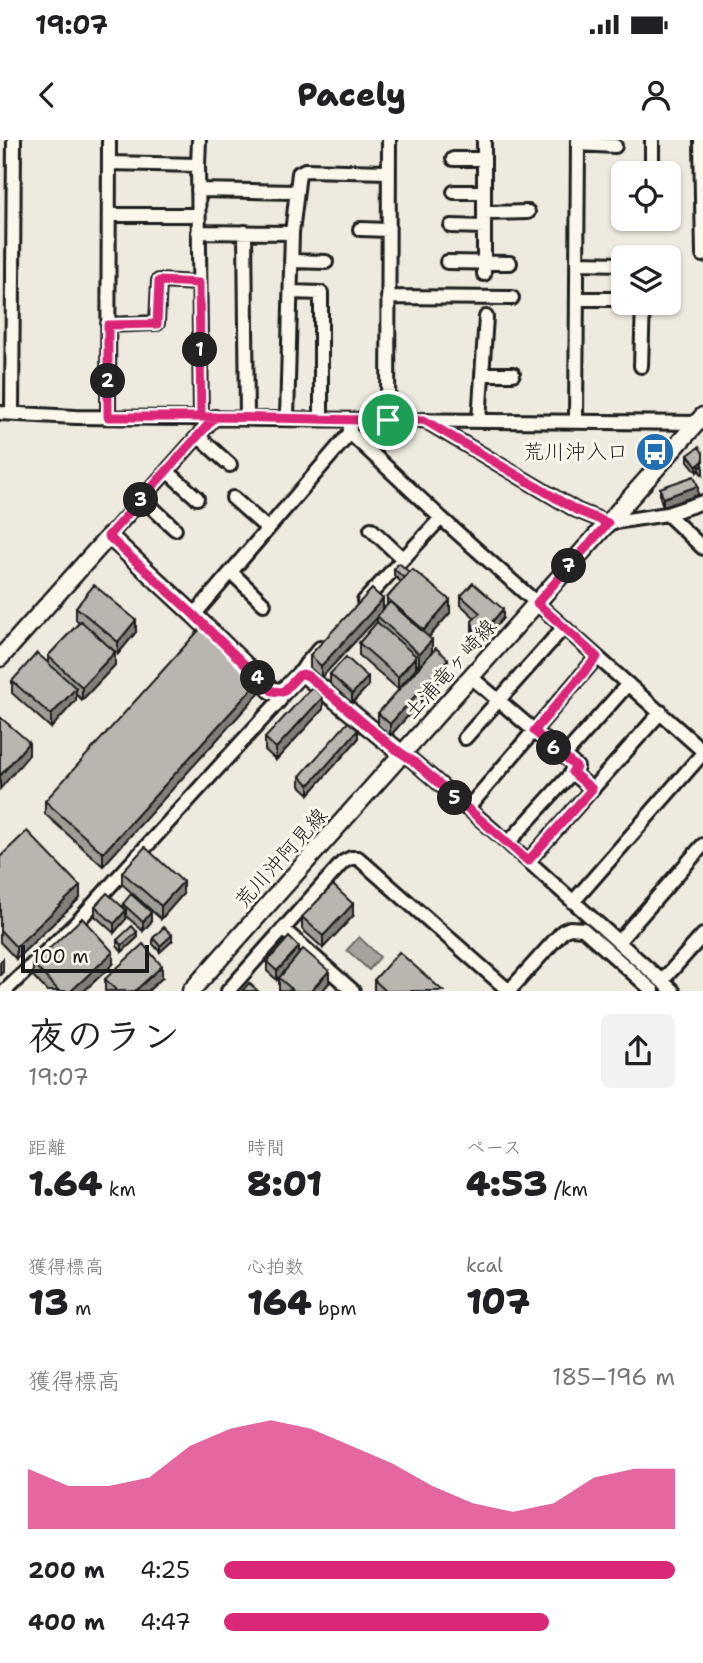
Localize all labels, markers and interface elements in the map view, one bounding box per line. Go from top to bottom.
text: 19:07 [35,7,108,42]
text: Pacely [297,73,406,116]
icon: back [28,76,66,114]
icon: person [637,76,675,114]
map controls [611,161,681,315]
button: locate [611,161,681,231]
button: layers [611,245,681,315]
pin: 1 [182,332,218,368]
text: 1 [195,337,204,362]
pin: 2 [90,364,126,398]
text: 2 [101,368,114,393]
pin [358,390,418,450]
icon: arrive [369,401,407,439]
bus stop icon: 荒川沖入口 [634,431,676,473]
place label: 荒川沖入口 [523,438,628,466]
pin: 3 [124,482,158,518]
text: 3 [134,487,147,512]
pin: 7 [552,548,586,584]
text: 7 [562,553,575,578]
street label: 土浦竜ヶ崎線 [397,613,503,725]
pin: 4 [240,660,276,696]
text: 4 [251,665,264,690]
pin: 6 [536,730,572,766]
text: 6 [547,735,560,760]
pin: 5 [438,780,472,816]
text: 5 [449,785,460,810]
street label: 荒川沖阿見線 [228,802,334,914]
scale bar [21,942,149,974]
text: 100 m [32,944,89,969]
text: 夜のラン [28,1010,180,1061]
button: share [601,1014,675,1088]
text: 19:07 [28,1062,89,1092]
text: 距離 [28,1135,66,1160]
text: 時間 [247,1135,285,1160]
text: ペース [466,1135,522,1160]
text: 1.64 [28,1160,102,1207]
text: 8:01 [247,1160,322,1207]
text: 4:53 [466,1160,548,1207]
text: km [102,1177,136,1202]
text: /km [548,1177,588,1202]
text: kcal [466,1253,503,1278]
text: 獲得標高 [28,1254,104,1279]
text: 心拍数 [247,1254,304,1279]
text: 107 [466,1278,530,1325]
text: 13 [28,1279,68,1326]
text: 164 [247,1279,312,1326]
text: m [68,1296,91,1321]
text: bpm [312,1296,357,1321]
text: 185–196 m [552,1362,675,1392]
text: 獲得標高 [28,1366,120,1396]
text: 200 m [28,1555,105,1585]
text: 4:25 [140,1555,190,1585]
text: 400 m [28,1607,105,1637]
text: 4:47 [140,1607,191,1637]

